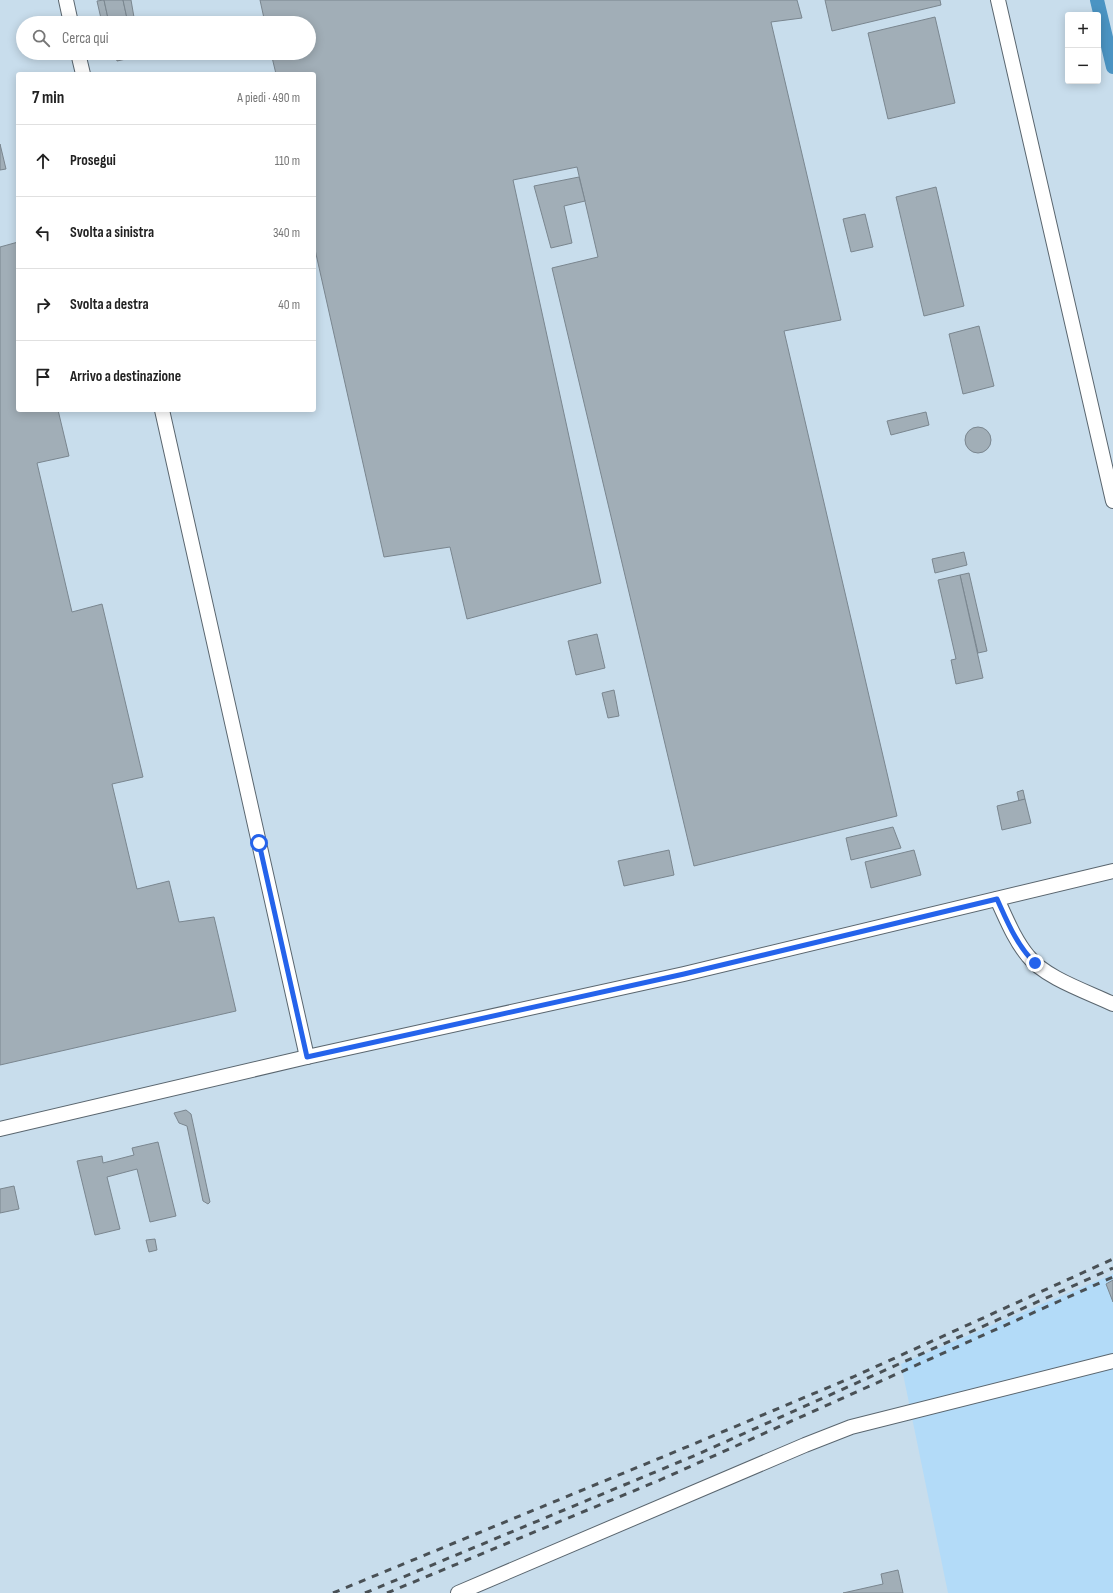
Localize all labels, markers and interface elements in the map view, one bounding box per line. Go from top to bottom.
map controls [1065,12,1101,84]
button: + [1065,12,1101,48]
search box [16,16,316,60]
icon: search [30,27,52,49]
text: Cerca qui [62,29,109,48]
button: − [1065,48,1101,84]
text: 7 min [32,88,64,108]
text: A piedi · 490 m [237,90,300,106]
icon: ahead [32,150,54,172]
text: Prosegui [70,151,116,170]
text: 110 m [275,153,300,169]
icon: left [32,222,54,244]
text: Svolta a sinistra [70,223,154,242]
text: 340 m [273,225,300,241]
icon: right [32,294,54,316]
text: Svolta a destra [70,295,149,314]
text: 40 m [278,297,300,313]
icon: arrive [32,366,54,388]
text: Arrivo a destinazione [70,367,181,386]
route start [250,834,268,852]
route end [1026,954,1044,972]

